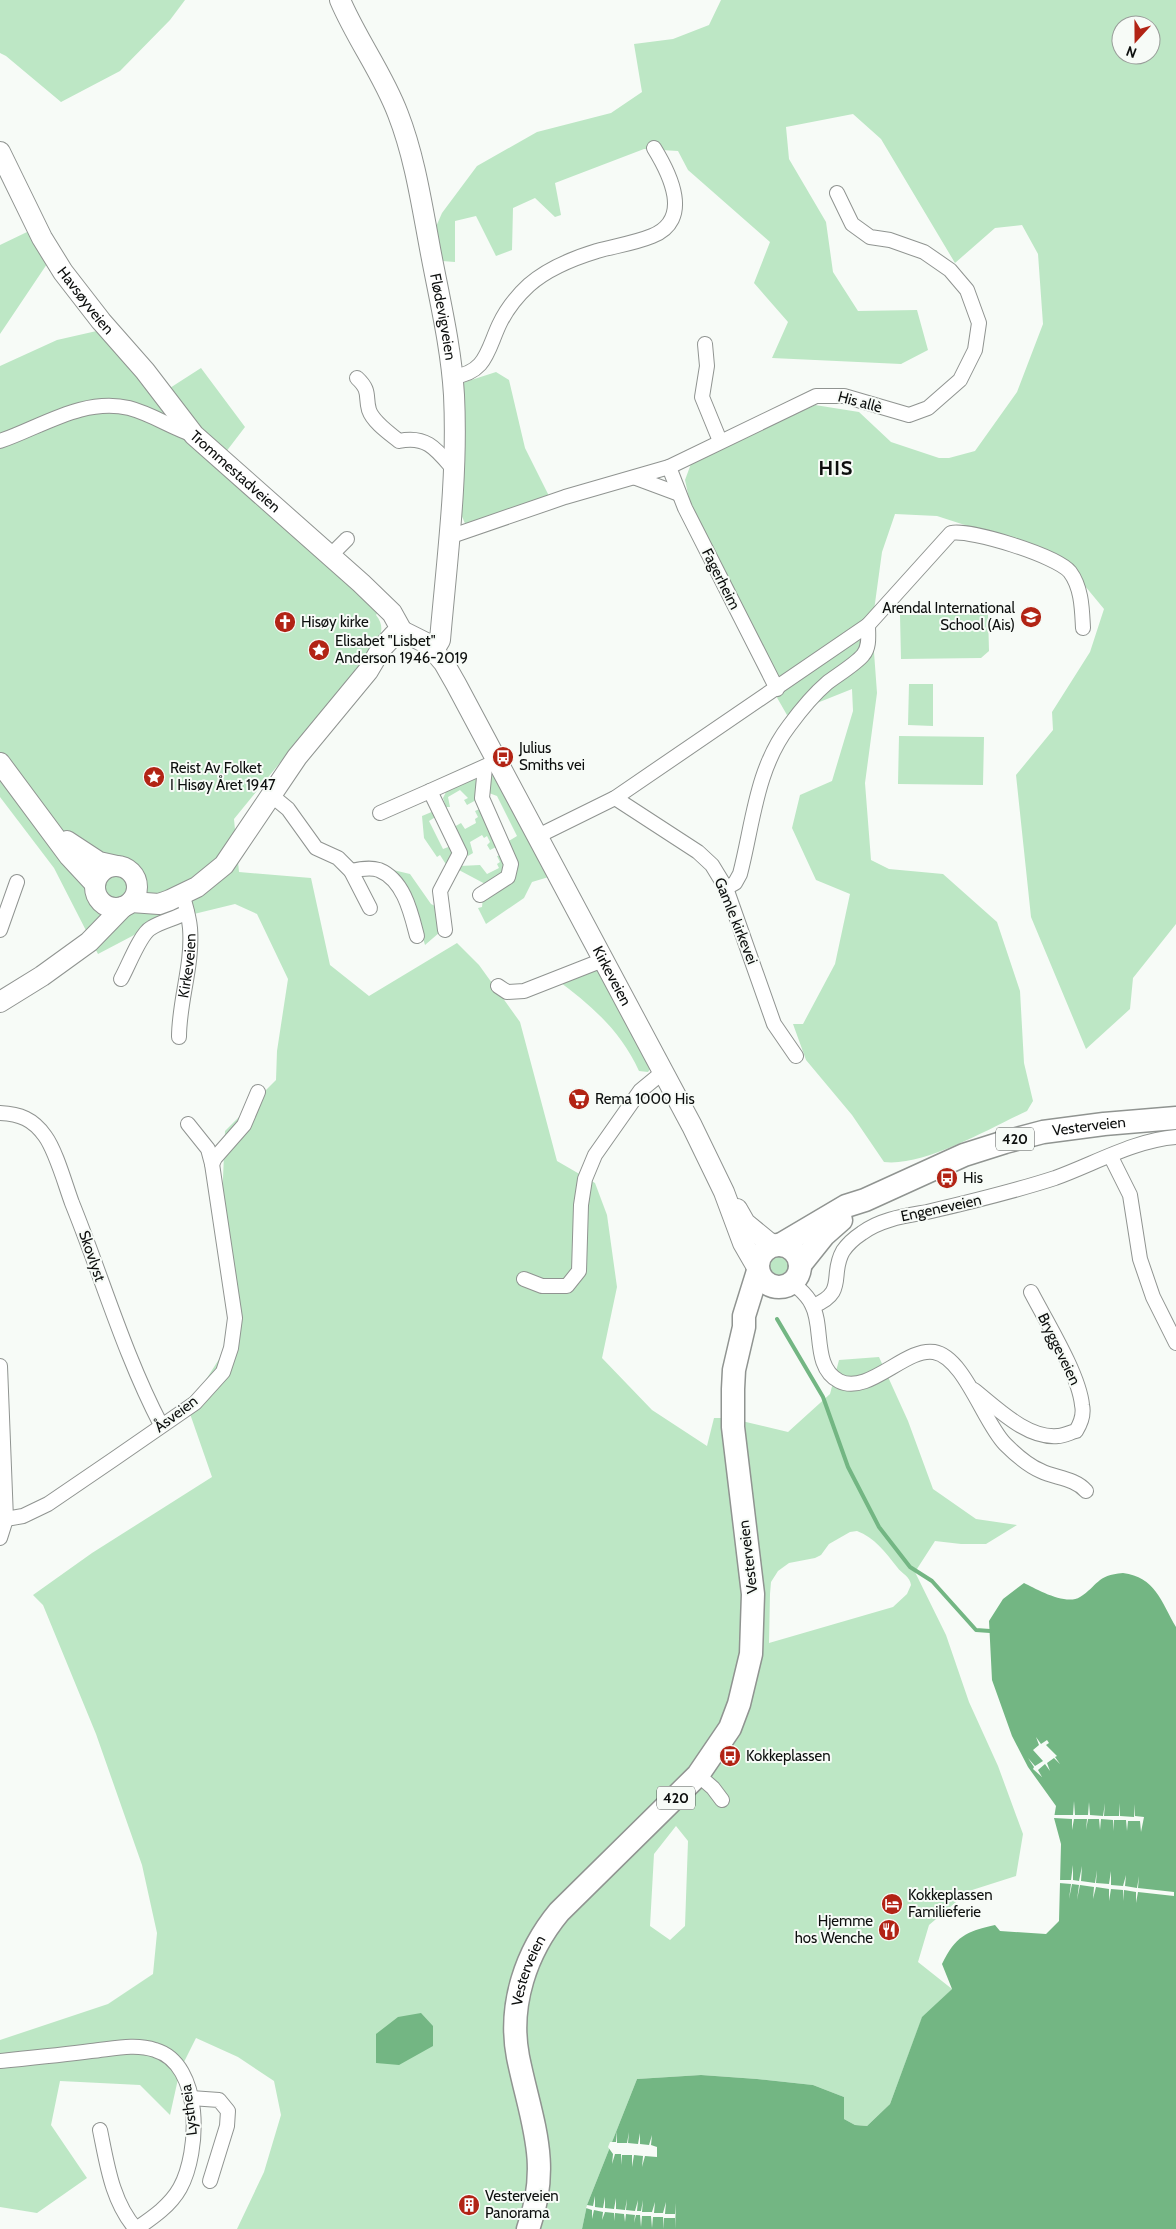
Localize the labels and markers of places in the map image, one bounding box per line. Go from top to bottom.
place label: Arendal International School (Ais) [882,599,1015,634]
school or university icon: Arendal International School (Ais) [1019,605,1043,629]
church icon: Hisøy kirke [273,610,297,634]
place label: Hisøy kirke [301,613,369,631]
place label: Elisabet "Lisbet" Anderson 1946-2019 [335,632,468,667]
place icon: Elisabet "Lisbet" Anderson 1946-2019 [307,638,331,662]
place label: Julius Smiths vei [518,739,585,774]
bus stop icon: Julius Smiths vei [491,745,515,769]
place label: Reist Av Folket I Hisøy Året 1947 [170,759,276,794]
place icon: Reist Av Folket I Hisøy Året 1947 [142,765,166,789]
supermarket icon: Rema 1000 His [567,1087,591,1111]
place label: Rema 1000 His [595,1090,695,1108]
bus stop icon: His [935,1166,959,1190]
place label: His [963,1169,983,1187]
bus stop icon: Kokkeplassen [718,1744,742,1768]
place label: Kokkeplassen [746,1747,831,1765]
place label: Kokkeplassen Familieferie [908,1886,993,1921]
hotel icon: Kokkeplassen Familieferie [880,1892,904,1916]
place label: Hjemme hos Wenche [795,1912,873,1947]
restaurant icon: Hjemme hos Wenche [877,1918,901,1942]
place label: Vesterveien Panorama [485,2187,559,2222]
building icon: Vesterveien Panorama [457,2193,481,2217]

